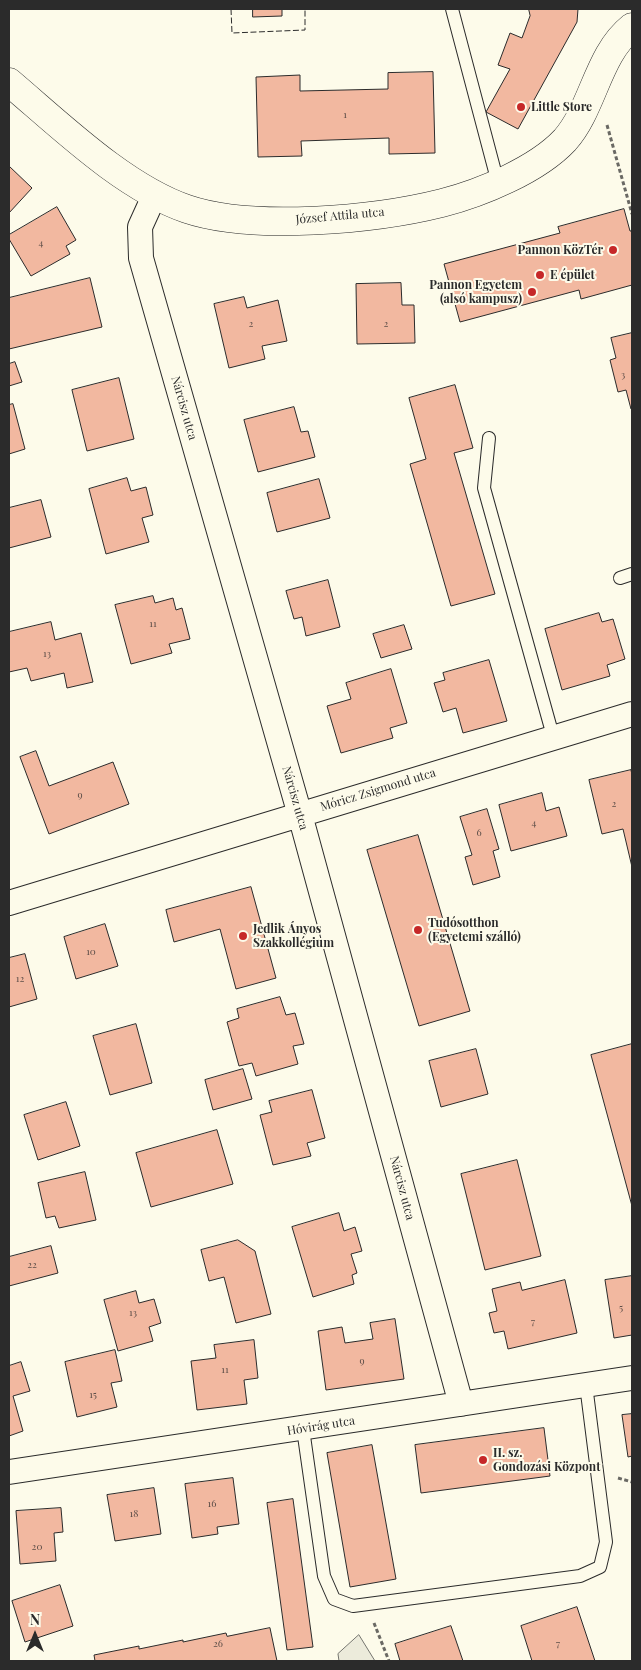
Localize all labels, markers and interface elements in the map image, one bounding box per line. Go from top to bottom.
place label: Little Store [531,100,592,114]
marker: Little Store [515,101,527,113]
house number: 1 [343,109,347,121]
street label: József Attila utca [295,205,385,227]
house number: 4 [39,237,43,249]
place label: Pannon KözTér [518,243,603,257]
marker: Pannon KözTér [607,244,619,256]
place label: E épület [550,268,595,282]
marker: E épület [534,269,546,281]
place label: Pannon Egyetem (alsó kampusz) [429,278,522,306]
marker: Pannon Egyetem (alsó kampusz) [526,286,538,298]
house number: 2 [249,318,253,330]
house number: 2 [384,318,388,330]
house number: 3 [621,369,625,381]
street label: Nárcisz utca [168,374,200,442]
house number: 11 [149,618,157,630]
house number: 13 [43,648,51,660]
street label: Nárcisz utca [279,764,311,832]
street label: Móricz Zsigmond utca [319,766,437,814]
house number: 9 [77,789,83,801]
house number: 2 [612,798,616,810]
house number: 4 [532,817,536,829]
house number: 6 [476,827,482,839]
place label: Tudósotthon (Egyetemi szálló) [428,916,521,944]
place label: Jedlik Ányos Szakkollégium [253,922,334,950]
marker: Tudósotthon (Egyetemi szálló) [412,924,424,936]
marker: Jedlik Ányos Szakkollégium [237,930,249,942]
house number: 10 [86,946,96,958]
house number: 12 [16,973,24,985]
street label: Nárcisz utca [387,1154,417,1222]
house number: 22 [27,1259,37,1271]
house number: 5 [619,1302,623,1314]
house number: 13 [129,1307,137,1319]
house number: 7 [531,1316,535,1328]
house number: 9 [359,1355,365,1367]
house number: 11 [221,1364,229,1376]
house number: 15 [89,1389,97,1401]
street label: Hóvirág utca [286,1414,356,1438]
place label: II. sz. Gondozási Központ [493,1446,600,1474]
marker: II. sz. Gondozási Központ [477,1454,489,1466]
house number: 16 [208,1498,216,1510]
house number: 18 [130,1508,138,1520]
house number: 20 [32,1541,42,1553]
north arrow [10,1610,60,1660]
text: N [30,1610,40,1629]
house number: 26 [213,1638,223,1650]
house number: 7 [556,1638,560,1650]

